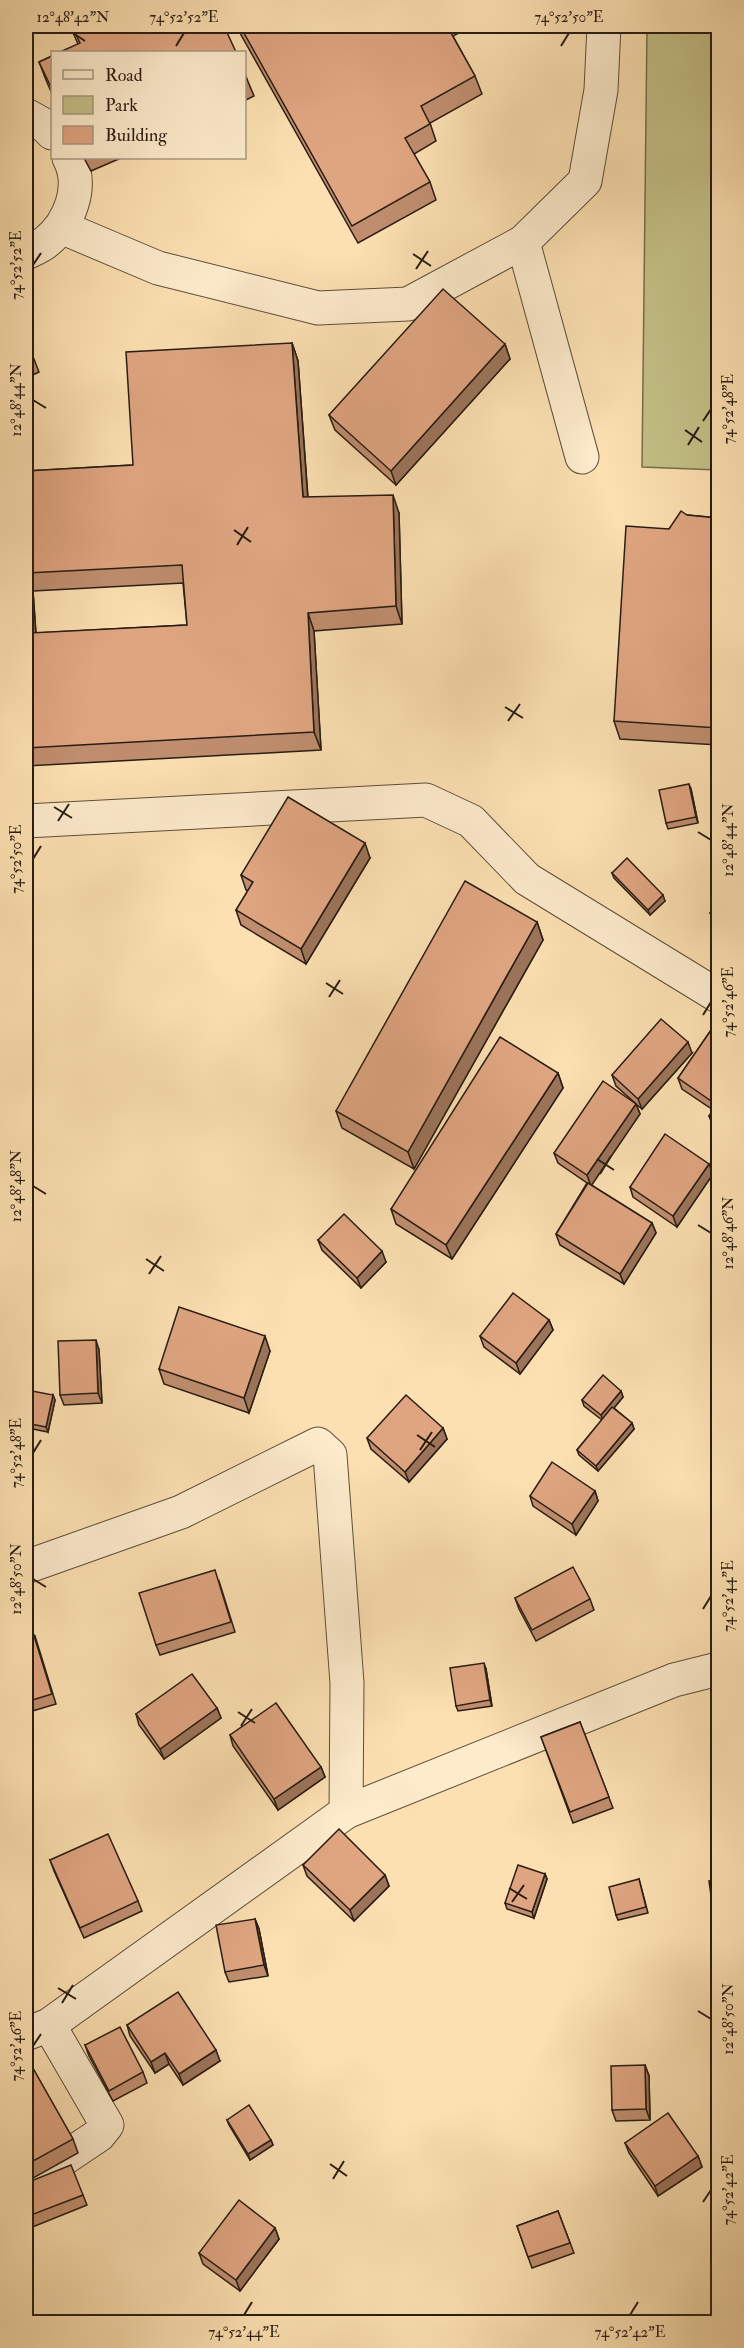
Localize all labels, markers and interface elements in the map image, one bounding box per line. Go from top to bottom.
text: 12°48'42"N [37,8,110,27]
text: 74°52'52"E [149,8,219,27]
text: 74°52'50"E [534,8,604,27]
legend [51,51,246,159]
text: Road [105,64,143,87]
text: Park [105,94,138,117]
text: Building [105,124,168,147]
text: 74°52'52"E [7,230,26,300]
text: 12°48'44"N [7,363,26,437]
text: 74°52'48"E [719,374,738,444]
text: 12°48'44"N [719,803,738,877]
text: 74°52'50"E [7,824,26,894]
text: 74°52'46"E [719,966,738,1037]
text: 12°48'48"N [7,1149,26,1222]
text: 12°48'46"N [719,1196,738,1269]
text: 74°52'48"E [7,1418,26,1488]
text: 12°48'50"N [7,1543,26,1615]
text: 74°52'44"E [719,1560,738,1632]
text: 12°48'50"N [719,1983,738,2055]
text: 74°52'46"E [7,2010,26,2081]
text: 74°52'42"E [719,2154,738,2225]
text: 74°52'44"E [208,2323,280,2342]
text: 74°52'42"E [595,2323,666,2342]

